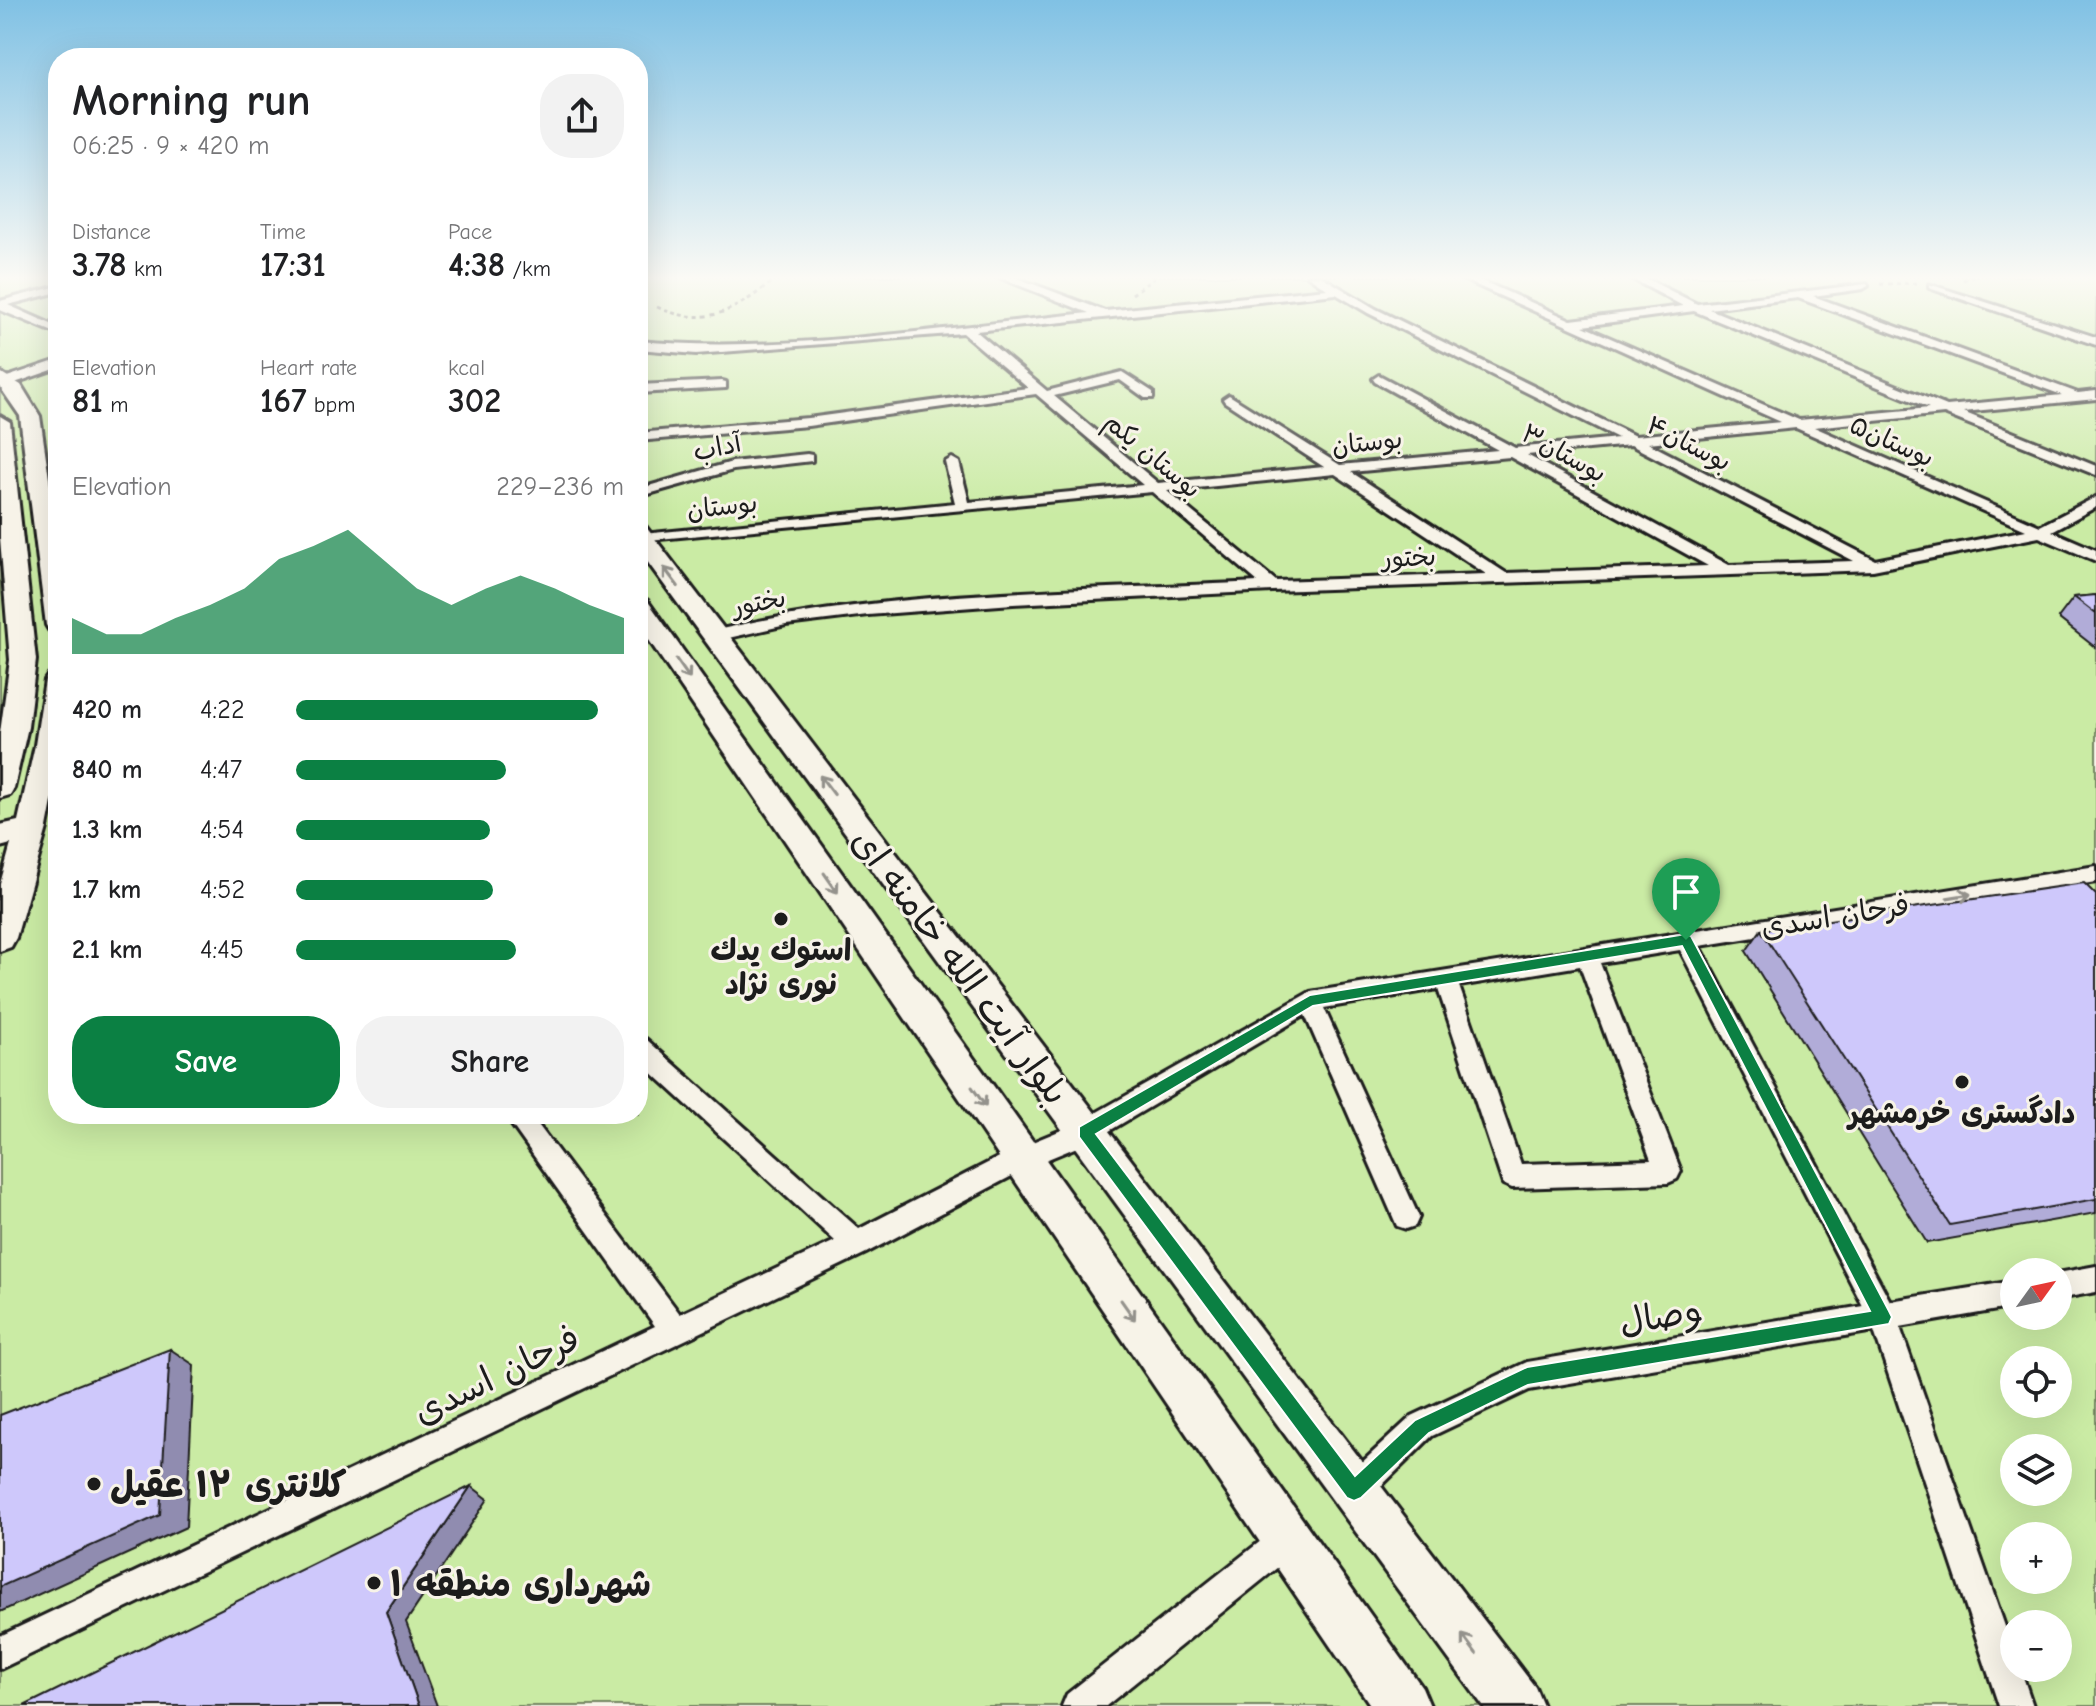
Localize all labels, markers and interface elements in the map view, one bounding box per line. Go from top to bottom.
button: share [540,74,624,158]
text: Morning run [72,75,311,126]
text: 06:25 · 9 × 420 m [72,131,269,161]
text: Distance [72,219,151,245]
text: Time [260,219,306,245]
text: Pace [448,219,492,245]
text: 3.78 [72,245,127,285]
text: 17:31 [260,245,326,285]
text: 4:38 [448,245,505,285]
text: km [127,256,163,282]
text: /km [505,256,551,282]
text: Elevation [72,355,156,381]
text: Heart rate [260,355,357,381]
text: kcal [448,355,485,381]
text: 81 [72,381,103,421]
text: 167 [260,381,306,421]
text: 302 [448,381,501,421]
text: m [103,392,128,418]
text: bpm [306,392,355,418]
street label: بوستان یکم [1096,407,1207,508]
street label: بوستان۴ [1641,410,1736,478]
street label: بوستان۵ [1845,410,1938,474]
street label: بوستان۳ [1516,418,1611,489]
street label: بوستان [1330,424,1404,462]
street label: آداب [690,428,745,468]
text: Elevation [72,472,172,502]
text: 229–236 m [496,472,624,502]
street label: بوستان [685,488,759,526]
street label: بختور [1379,542,1437,574]
one-way arrow [663,566,680,588]
street label: بختور [728,583,789,623]
one-way arrow [675,658,691,680]
text: 420 m [72,695,142,725]
text: 4:22 [200,695,245,725]
text: 840 m [72,755,142,785]
text: 4:47 [200,755,242,785]
one-way arrow [818,775,835,796]
text: 1.3 km [72,815,142,845]
text: 4:54 [200,815,244,845]
street label: بلوار آیت الله خامنه ای [843,821,1077,1113]
pin [1652,858,1720,940]
icon: arrive [1664,870,1708,914]
one-way arrow [823,871,839,893]
text: 1.7 km [72,875,141,905]
text: 4:52 [200,875,245,905]
street label: فرحان اسدی [1758,887,1912,945]
one-way arrow [1946,887,1971,902]
marker: استوك يدك نوری نژاد [772,910,790,928]
place label: استوك يدك نوری نژاد [710,933,852,1003]
text: 2.1 km [72,935,143,965]
text: 4:45 [200,935,244,965]
button: Save [72,1016,340,1108]
button: Share [356,1016,624,1108]
marker: دادگستری خرمشهر [1953,1073,1971,1091]
one-way arrow [971,1085,987,1107]
place label: دادگستری خرمشهر [1846,1094,2075,1131]
north arrow [2000,1258,2072,1330]
map controls [2000,1258,2072,1682]
street label: وصال [1617,1290,1706,1344]
one-way arrow [1120,1299,1136,1321]
street label: فرحان اسدی [407,1318,586,1433]
button: locate [2000,1346,2072,1418]
button: layers [2000,1434,2072,1506]
place label: کلانتری ۱۲ عقیل [110,1465,346,1506]
marker: کلانتری ۱۲ عقیل [85,1475,103,1493]
button: + [2000,1522,2072,1594]
place label: شهرداری منطقه ۱ [390,1564,651,1605]
marker: شهرداری منطقه ۱ [365,1574,383,1592]
button: − [2000,1610,2072,1682]
one-way arrow [1460,1633,1477,1655]

